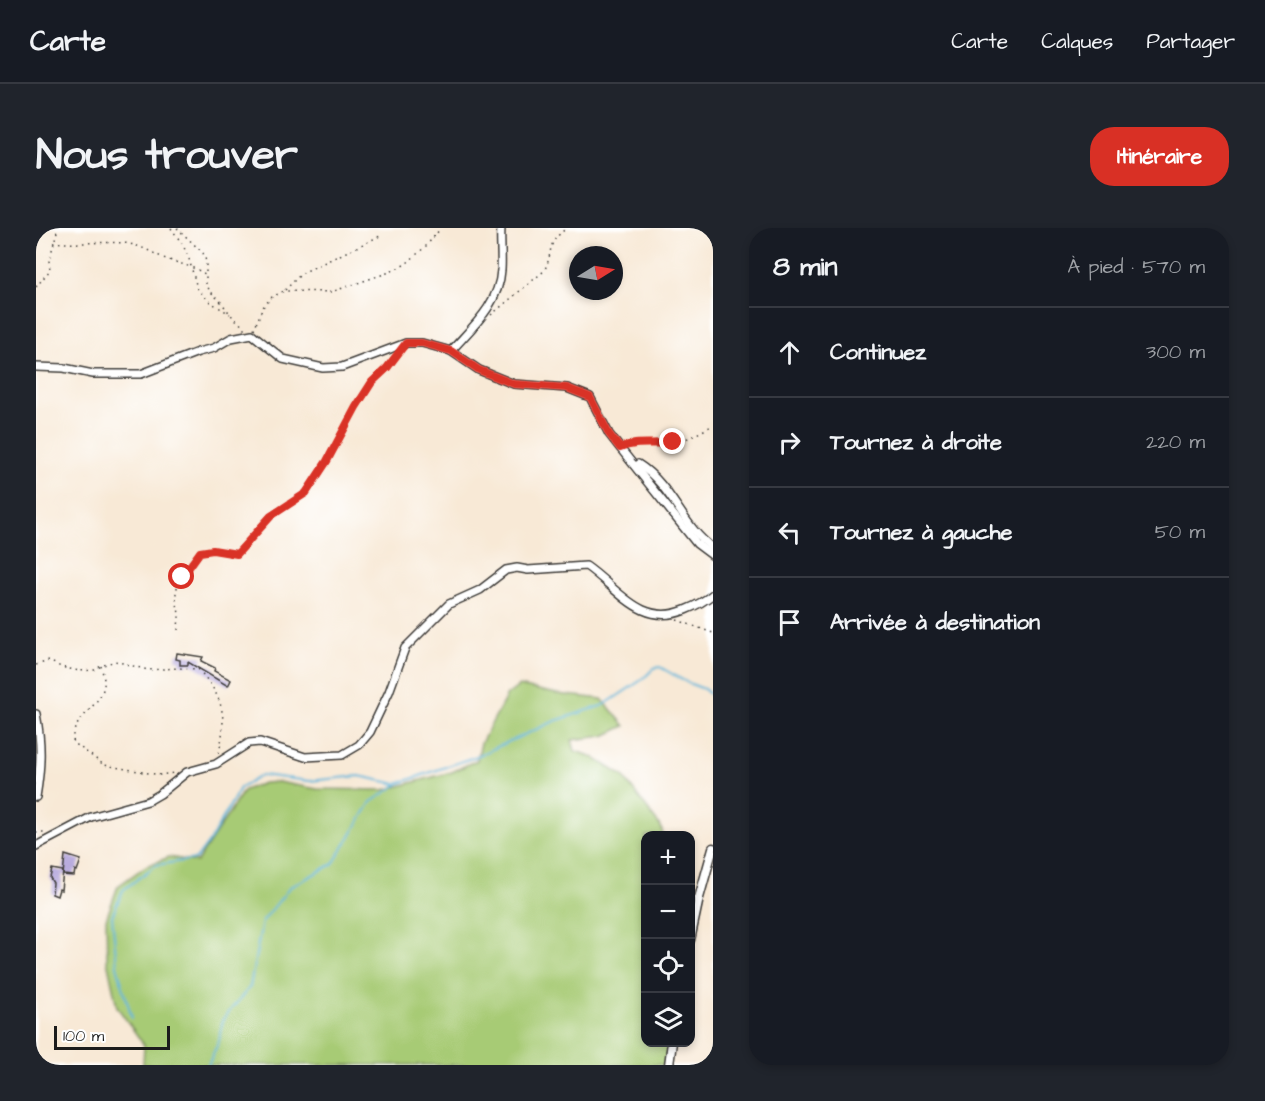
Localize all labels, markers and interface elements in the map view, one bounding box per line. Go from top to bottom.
text: Carte [30,22,106,61]
text: Carte [951,27,1008,56]
text: Calques [1041,27,1113,56]
text: Partager [1146,27,1235,56]
text: Nous trouver [36,127,298,185]
button: Itinéraire [1090,127,1229,186]
north arrow [569,246,623,300]
text: 8 min [773,249,837,285]
text: À pied · 570 m [1067,253,1205,281]
icon: ahead [773,336,806,369]
text: Continuez [830,337,926,368]
text: 300 m [1146,338,1205,366]
icon: right [773,426,806,459]
text: Tournez à droite [830,427,1002,458]
route end [659,428,685,454]
text: 220 m [1146,428,1205,456]
icon: left [773,516,806,549]
text: Tournez à gauche [830,517,1012,548]
text: 50 m [1155,518,1205,546]
route start [168,563,194,589]
icon: arrive [773,606,806,639]
text: Arrivée à destination [830,607,1040,638]
map controls [641,831,695,1047]
button: + [641,831,695,885]
button: − [641,885,695,939]
button: locate [641,939,695,993]
button: layers [641,993,695,1047]
scale bar [54,1023,170,1050]
text: 100 m [63,1025,104,1047]

